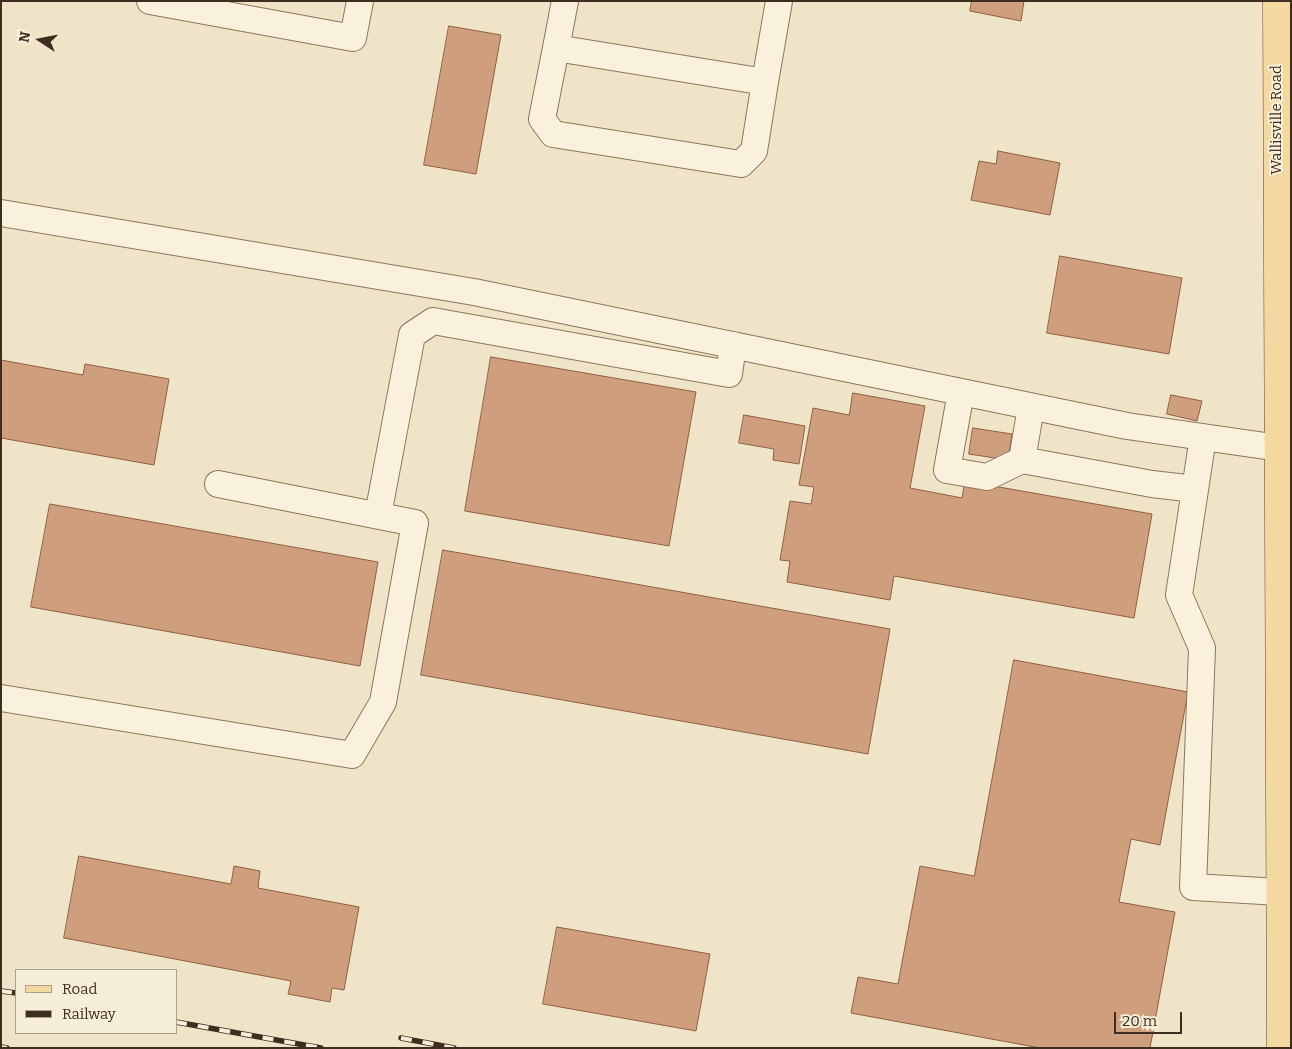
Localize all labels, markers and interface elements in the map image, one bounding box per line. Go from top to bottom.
north arrow [15,15,65,65]
text: N [15,30,34,44]
street label: Wallisville Road [1268,65,1286,175]
legend [15,969,178,1034]
text: Road [62,980,97,998]
scale bar [1117,1002,1184,1034]
text: Railway [62,1005,116,1023]
text: 20 m [1122,1012,1157,1030]

